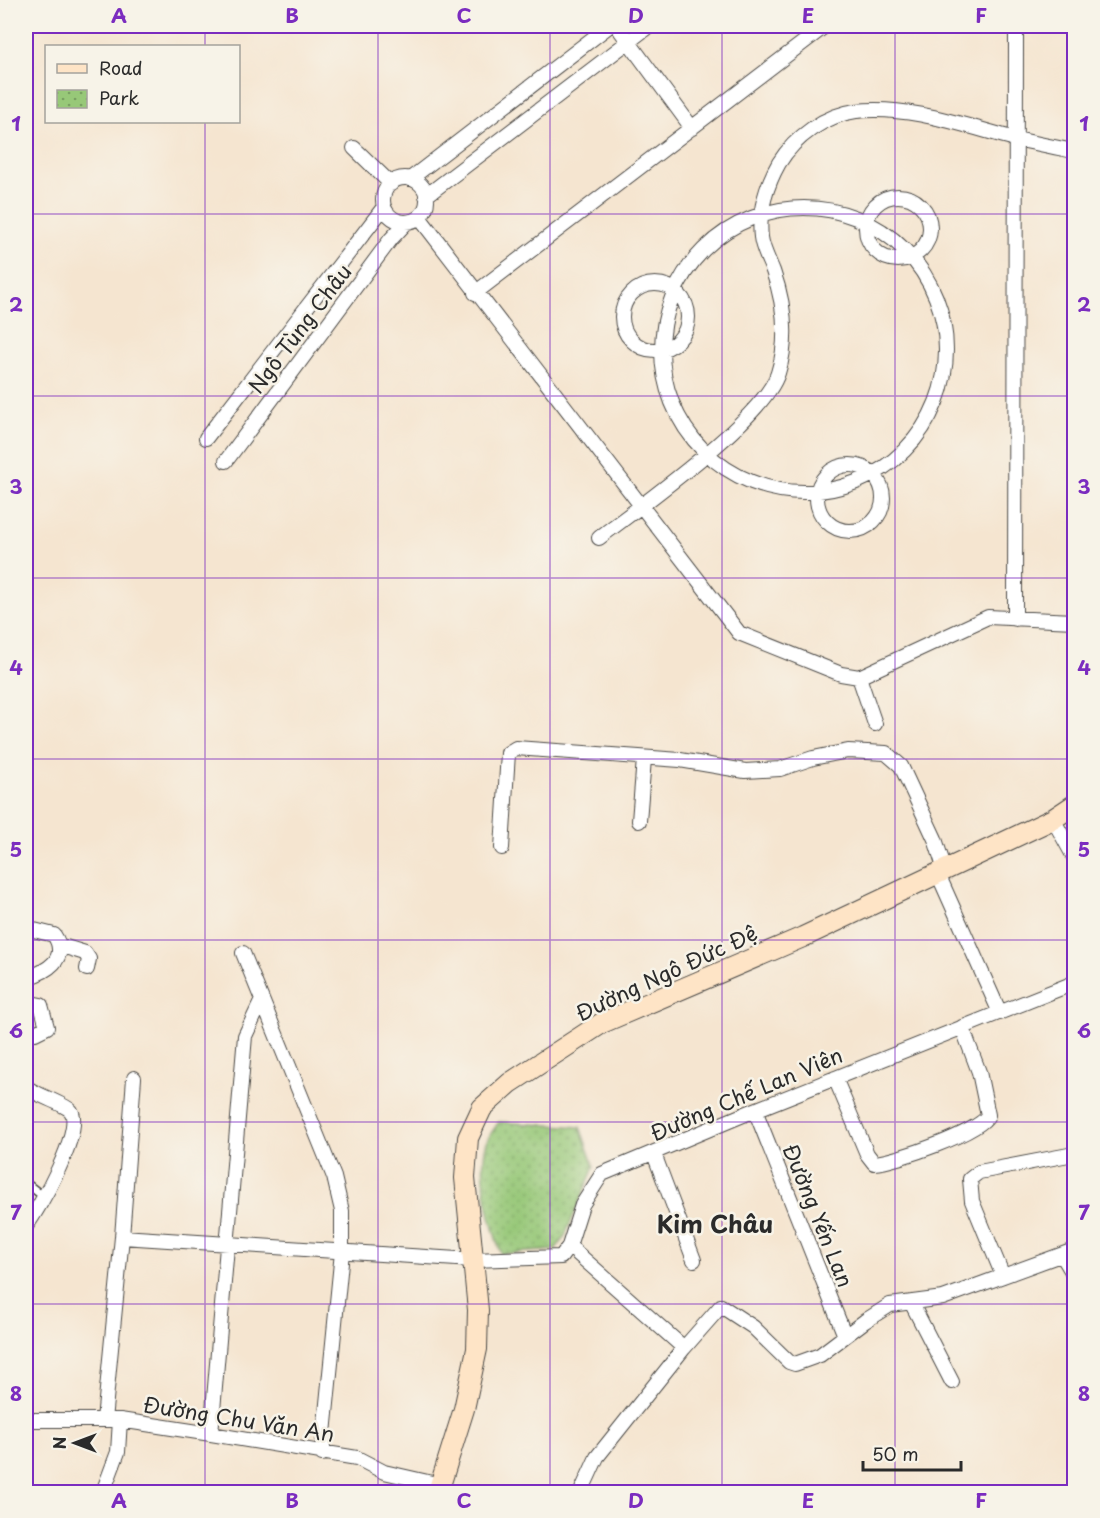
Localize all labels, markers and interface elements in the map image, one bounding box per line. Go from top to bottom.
text: A [111,0,127,30]
text: B [285,0,299,30]
text: C [456,0,472,30]
text: D [628,0,644,30]
text: E [802,0,814,30]
text: F [975,0,987,30]
legend [45,45,240,123]
text: Road [99,54,143,81]
text: Park [99,84,139,111]
text: 1 [11,108,21,138]
text: 1 [1079,108,1089,138]
street label: Ngô Tùng Châu [240,257,358,399]
text: 2 [9,289,23,319]
text: 2 [1077,289,1091,319]
text: 3 [9,471,23,501]
text: 3 [1077,471,1091,501]
text: 4 [9,652,23,682]
text: 4 [1077,652,1091,682]
text: 5 [10,834,22,864]
text: 5 [1078,834,1090,864]
street label: Đường Ngô Đức Đệ [570,916,762,1028]
text: 6 [9,1015,23,1045]
text: 6 [1077,1015,1091,1045]
street label: Đường Chế Lan Viên [645,1038,847,1148]
street label: Đường Yến Lan [776,1139,862,1291]
text: 7 [10,1197,22,1227]
text: 7 [1078,1197,1090,1227]
district label: Kim Châu [657,1205,773,1241]
text: 8 [10,1378,22,1408]
text: 8 [1078,1378,1090,1408]
street label: Đường Chu Văn An [141,1387,337,1449]
north arrow [45,1413,105,1473]
scale bar [863,1434,960,1472]
text: N [47,1437,71,1449]
text: 50 m [872,1440,919,1467]
text: A [111,1485,127,1515]
text: B [285,1485,299,1515]
text: C [456,1485,472,1515]
text: D [628,1485,644,1515]
text: E [802,1485,814,1515]
text: F [975,1485,987,1515]

